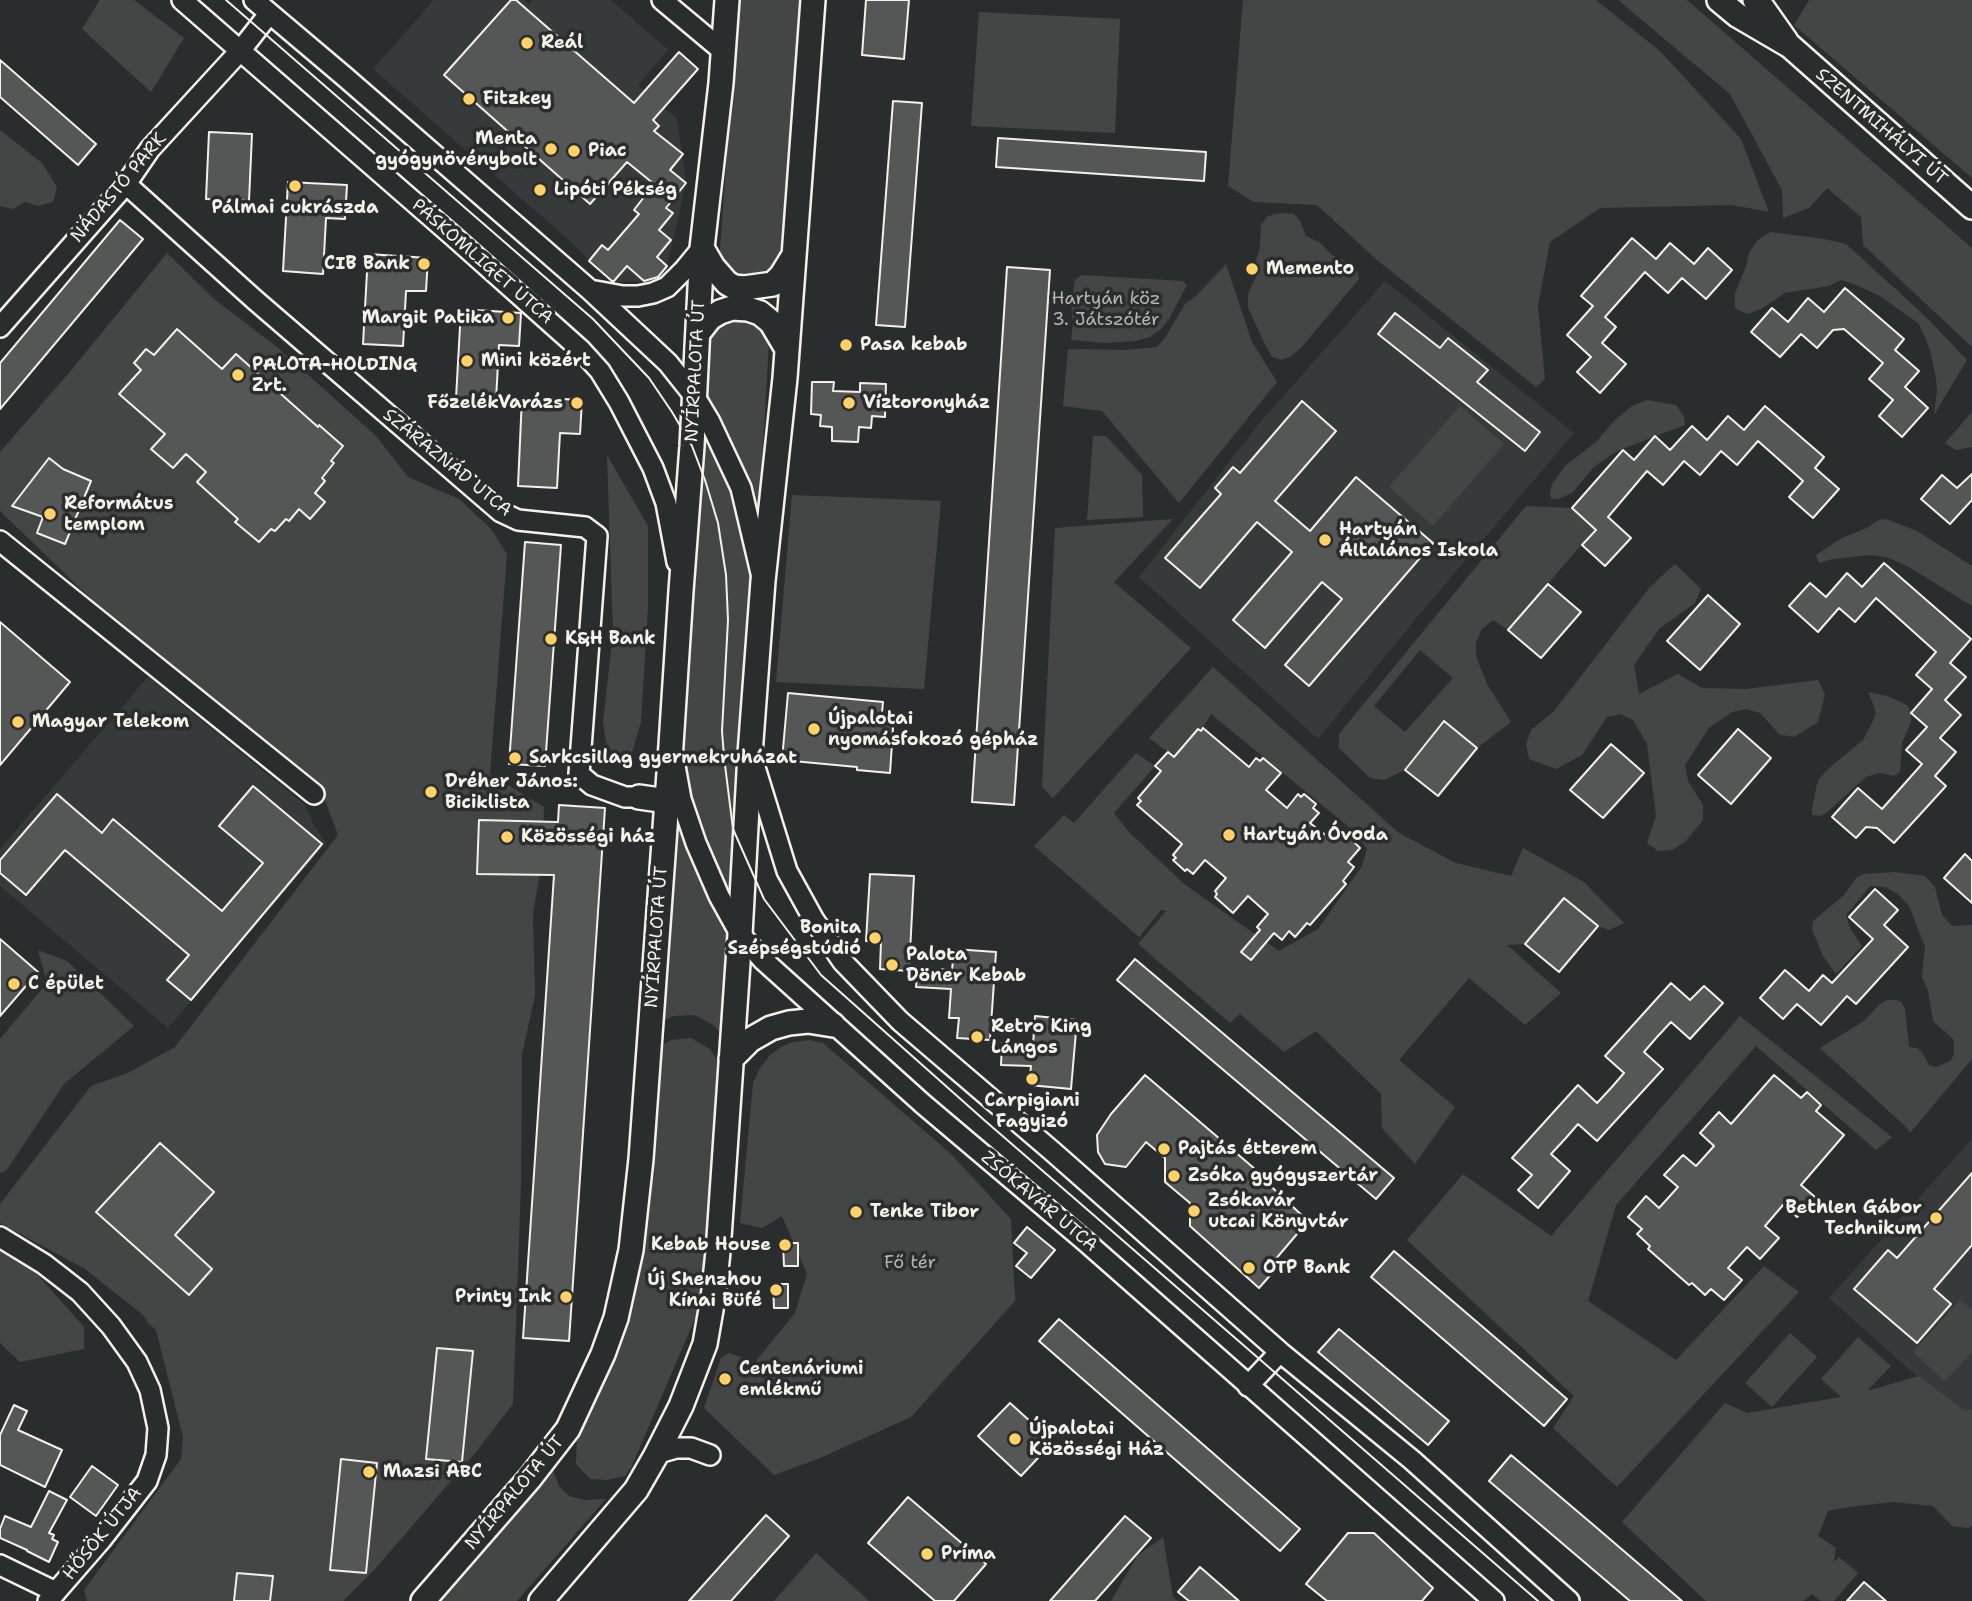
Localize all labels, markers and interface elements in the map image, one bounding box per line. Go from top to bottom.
place label: Reál [541,32,583,54]
marker: Reál [519,35,535,51]
street label: SZENTMIHÁLYI ÚT [1811,64,1951,190]
place label: Fitzkey [483,88,552,110]
marker: Fitzkey [461,91,477,107]
place label: Menta gyógynövénybolt [375,128,537,170]
street label: NÁDASTÓ PARK [67,129,171,247]
place label: Piac [588,140,626,162]
marker: Menta gyógynövénybolt [543,141,559,157]
marker: Piac [566,143,582,159]
marker: Pálmai cukrászda [287,178,303,194]
place label: Lipóti Pékség [554,179,677,201]
marker: Lipóti Pékség [532,182,548,198]
street label: PÁSKOMLIGET UTCA [407,195,557,329]
place label: Pálmai cukrászda [211,197,379,219]
place label: CIB Bank [324,253,410,275]
marker: CIB Bank [416,256,432,272]
place label: Memento [1266,258,1354,280]
marker: Memento [1244,261,1260,277]
park label: Hartyán köz 3. Játszótér [1052,288,1160,330]
street label: NYÍRPALOTA ÚT [681,299,711,443]
place label: Margit Patika [362,307,494,329]
marker: Margit Patika [500,310,516,326]
place label: Pasa kebab [860,334,968,356]
marker: Pasa kebab [838,337,854,353]
place label: Mini közért [481,350,591,372]
marker: Mini közért [459,353,475,369]
place label: PALOTA-HOLDING Zrt. [252,354,417,396]
marker: PALOTA-HOLDING Zrt. [230,367,246,383]
place label: FőzelékVarázs [427,392,563,414]
place label: Víztoronyház [863,392,990,414]
marker: FőzelékVarázs [569,395,585,411]
marker: Víztoronyház [841,395,857,411]
street label: SZÁRAZNÁD UTCA [378,404,516,522]
place label: Református templom [64,493,173,536]
marker: Református templom [42,506,58,522]
place label: Hartyán Általános Iskola [1339,519,1498,562]
marker: Hartyán Általános Iskola [1317,532,1333,548]
place label: K&H Bank [565,628,656,650]
marker: K&H Bank [543,631,559,647]
place label: Újpalotai nyomásfokozó gépház [828,708,1038,750]
place label: Magyar Telekom [32,711,189,733]
marker: Magyar Telekom [10,714,26,730]
marker: Újpalotai nyomásfokozó gépház [806,721,822,737]
place label: Sarkcsillag gyermekruházat [529,747,797,769]
marker: Sarkcsillag gyermekruházat [507,750,523,766]
place label: Dréher János: Biciklista [445,771,578,814]
marker: Dréher János: Biciklista [423,784,439,800]
place label: Hartyán Óvoda [1243,824,1388,846]
place label: Közösségi ház [521,826,655,848]
marker: Hartyán Óvoda [1221,827,1237,843]
marker: Közösségi ház [499,829,515,845]
street label: NYÍRPALOTA ÚT [641,865,673,1009]
place label: Bonita Szépségstúdió [727,917,861,960]
marker: Bonita Szépségstúdió [867,930,883,946]
place label: Palota Döner Kebab [906,944,1026,986]
marker: Palota Döner Kebab [884,957,900,973]
place label: C épület [28,973,104,995]
marker: C épület [6,976,22,992]
place label: Retro King Lángos [991,1016,1092,1058]
marker: Retro King Lángos [969,1029,985,1045]
marker: Carpigiani Fagyizó [1024,1071,1040,1087]
place label: Carpigiani Fagyizó [984,1090,1080,1132]
place label: Pajtás étterem [1178,1138,1317,1160]
marker: Pajtás étterem [1156,1141,1172,1157]
street label: ZSÓKAVÁR UTCA [976,1147,1102,1257]
place label: Zsóka gyógyszertár [1188,1165,1378,1187]
marker: Zsóka gyógyszertár [1166,1168,1182,1184]
place label: Zsókavár utcai Könyvtár [1208,1190,1349,1232]
place label: Bethlen Gábor Technikum [1786,1197,1922,1240]
place label: Tenke Tibor [870,1201,979,1223]
marker: Zsókavár utcai Könyvtár [1186,1203,1202,1219]
marker: Tenke Tibor [848,1204,864,1220]
marker: Bethlen Gábor Technikum [1928,1210,1944,1226]
place label: Kebab House [651,1234,771,1256]
marker: Kebab House [777,1237,793,1253]
park label: Fő tér [884,1252,936,1274]
place label: OTP Bank [1263,1257,1351,1279]
marker: OTP Bank [1241,1260,1257,1276]
place label: Új Shenzhou Kínai Büfé [647,1269,762,1312]
marker: Új Shenzhou Kínai Büfé [768,1282,784,1298]
place label: Printy Ink [455,1286,552,1308]
marker: Printy Ink [558,1289,574,1305]
place label: Centenáriumi emlékmű [739,1358,864,1400]
marker: Centenáriumi emlékmű [717,1371,733,1387]
place label: Újpalotai Közösségi Ház [1029,1418,1164,1460]
street label: NYÍRPALOTA ÚT [461,1431,569,1555]
marker: Újpalotai Közösségi Ház [1007,1431,1023,1447]
place label: Mazsi ABC [383,1461,482,1483]
marker: Mazsi ABC [361,1464,377,1480]
street label: HŐSÖK ÚTJA [59,1483,147,1585]
place label: Príma [941,1543,996,1565]
marker: Príma [919,1546,935,1562]

